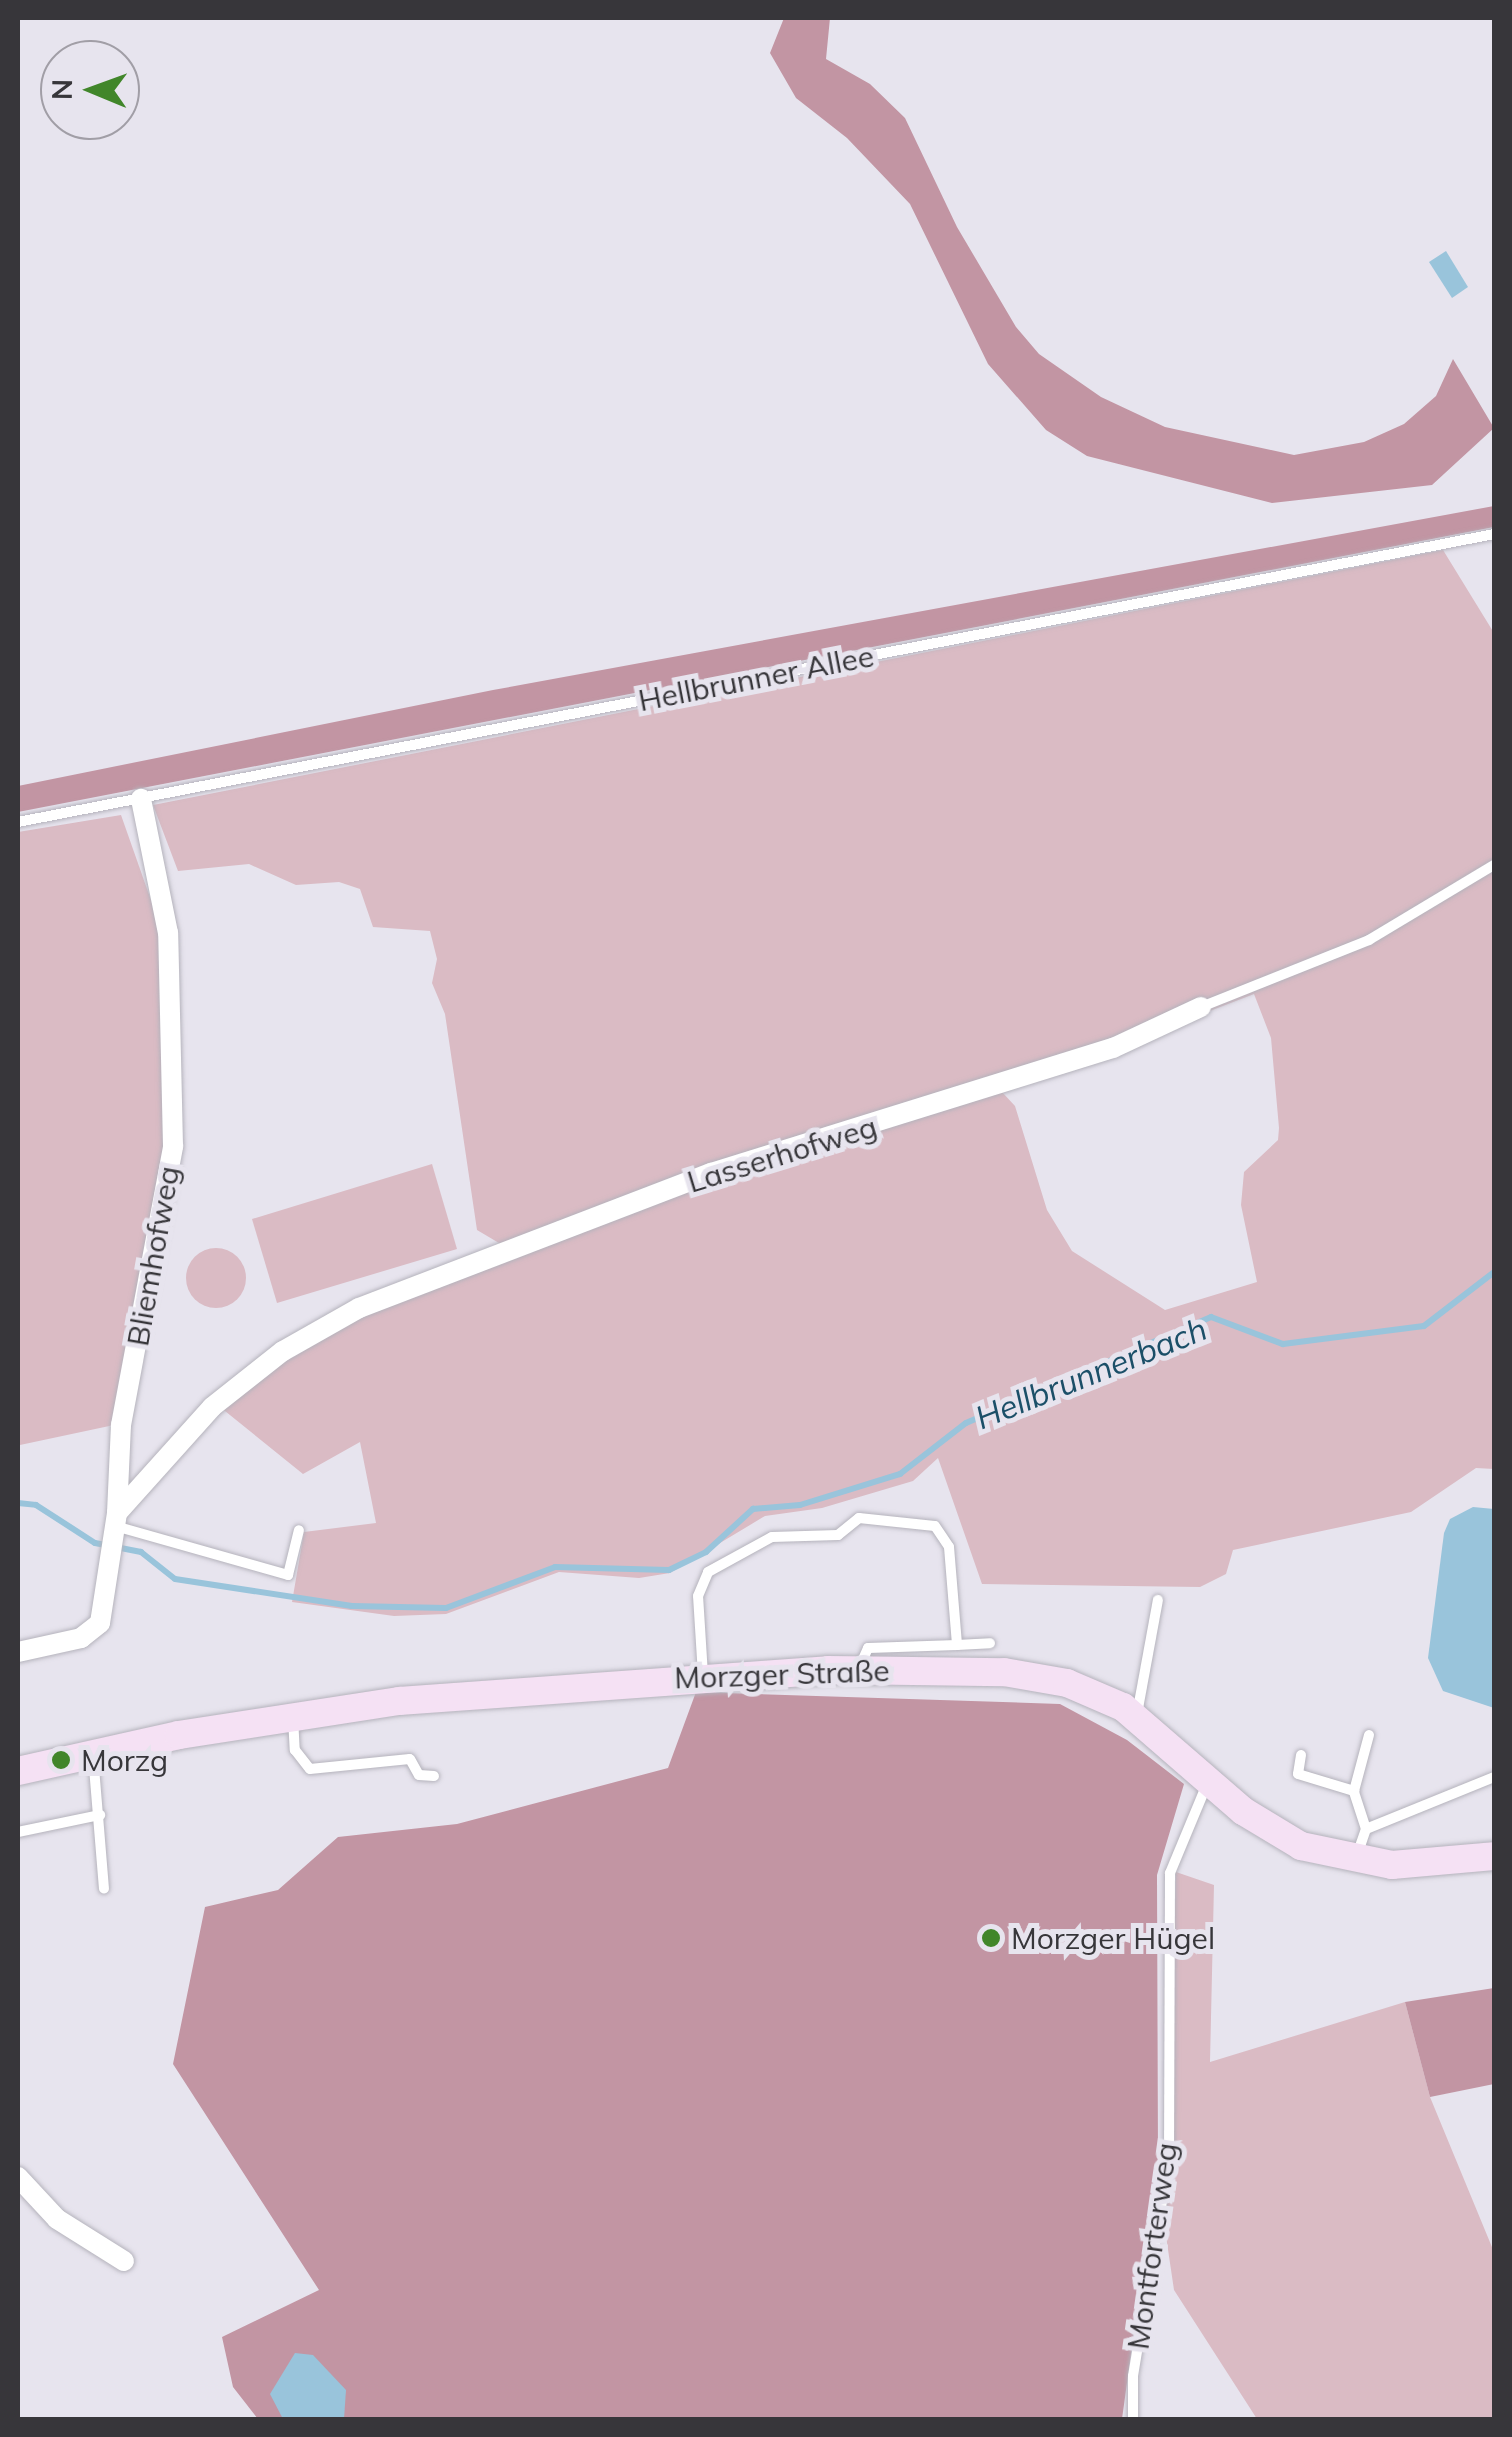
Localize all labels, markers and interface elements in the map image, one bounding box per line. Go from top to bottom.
north arrow [40,40,140,140]
text: N [44,79,79,100]
street label: Hellbrunner Allee [635,638,877,718]
street label: Lasserhofweg [683,1108,881,1200]
street label: Bliemhofweg [119,1163,187,1349]
water label: Hellbrunnerbach [970,1309,1212,1437]
street label: Morzger Straße [674,1652,890,1696]
place label: Morzg [81,1742,168,1778]
marker: Morzg [50,1749,72,1771]
place label: Morzger Hügel [1011,1920,1215,1956]
marker: Morzger Hügel [980,1927,1002,1949]
street label: Montforterweg [1120,2140,1184,2352]

